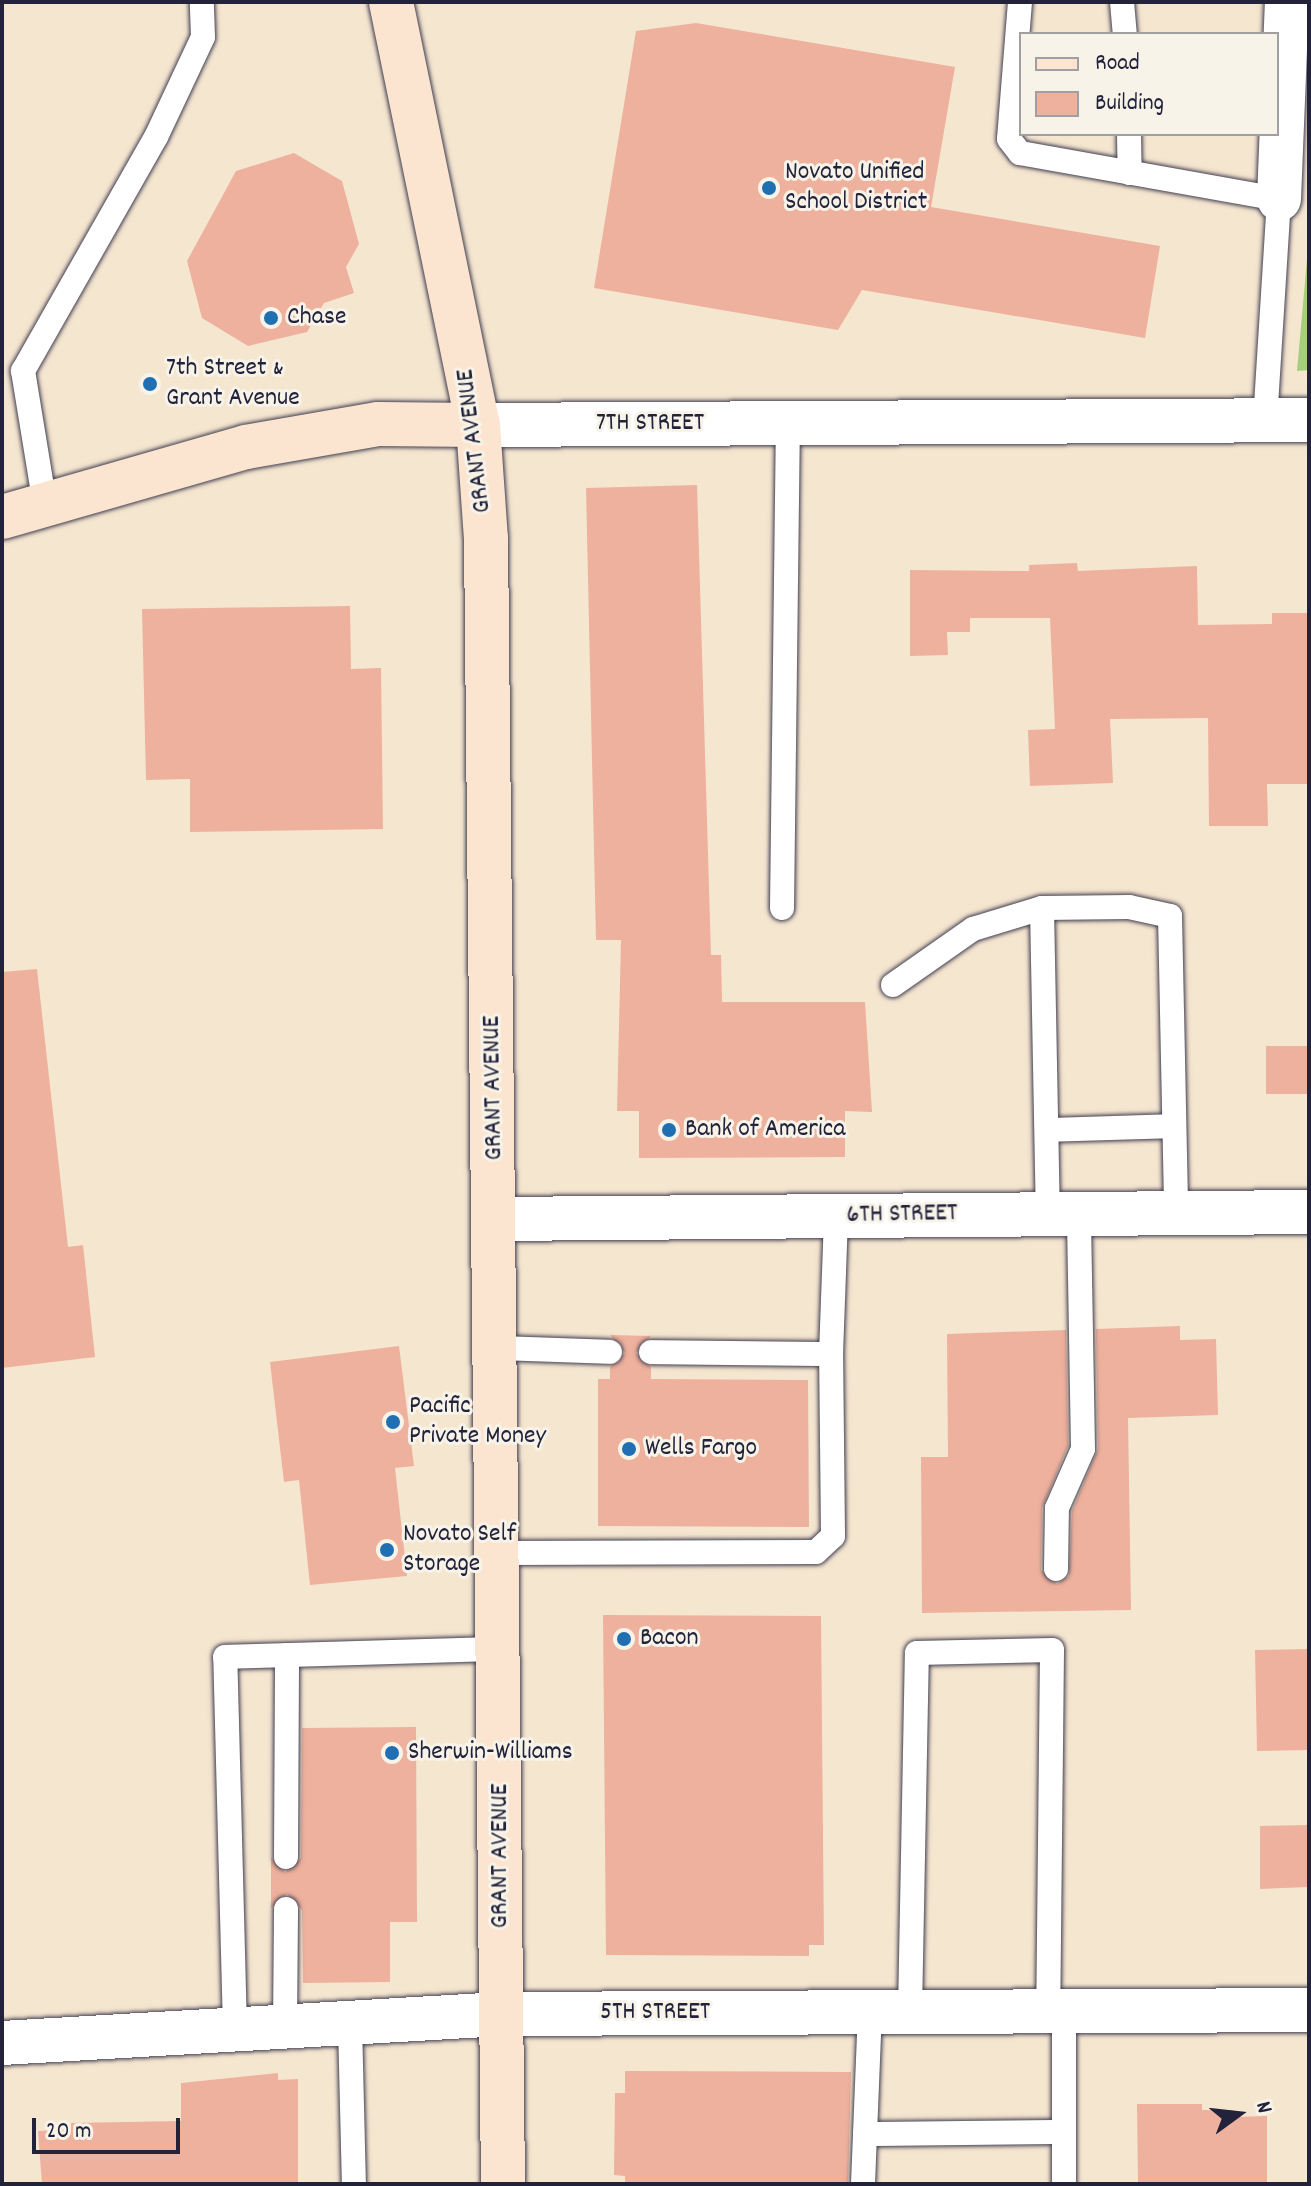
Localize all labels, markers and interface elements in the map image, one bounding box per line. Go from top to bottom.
legend [1019,32,1279,136]
text: Road [1095,47,1140,81]
text: Building [1095,87,1164,121]
place label: Novato Unified School District [785,157,927,218]
marker: Novato Unified School District [760,179,778,197]
place label: Chase [287,302,346,334]
marker: Chase [262,309,280,327]
place label: 7th Street & Grant Avenue [166,353,300,414]
street label: GRANT AVENUE [451,367,499,515]
marker: 7th Street & Grant Avenue [141,375,159,393]
street label: 7TH STREET [596,408,704,440]
street label: GRANT AVENUE [477,1015,511,1161]
place label: Bank of America [685,1114,845,1146]
marker: Bank of America [660,1121,678,1139]
street label: 6TH STREET [846,1198,958,1232]
place label: Pacific Private Money [409,1391,546,1452]
marker: Pacific Private Money [384,1413,402,1431]
place label: Wells Fargo [645,1433,757,1465]
marker: Wells Fargo [620,1440,638,1458]
place label: Novato Self Storage [403,1519,516,1580]
marker: Novato Self Storage [378,1541,396,1559]
place label: Bacon [640,1623,699,1655]
marker: Bacon [615,1630,633,1648]
place label: Sherwin-Williams [408,1737,573,1769]
marker: Sherwin-Williams [383,1744,401,1762]
street label: GRANT AVENUE [485,1784,517,1928]
street label: 5TH STREET [600,1997,710,2029]
north arrow [1199,2074,1279,2154]
text: N [1246,2098,1279,2117]
scale bar [36,2102,184,2152]
text: 20 m [46,2115,92,2149]

